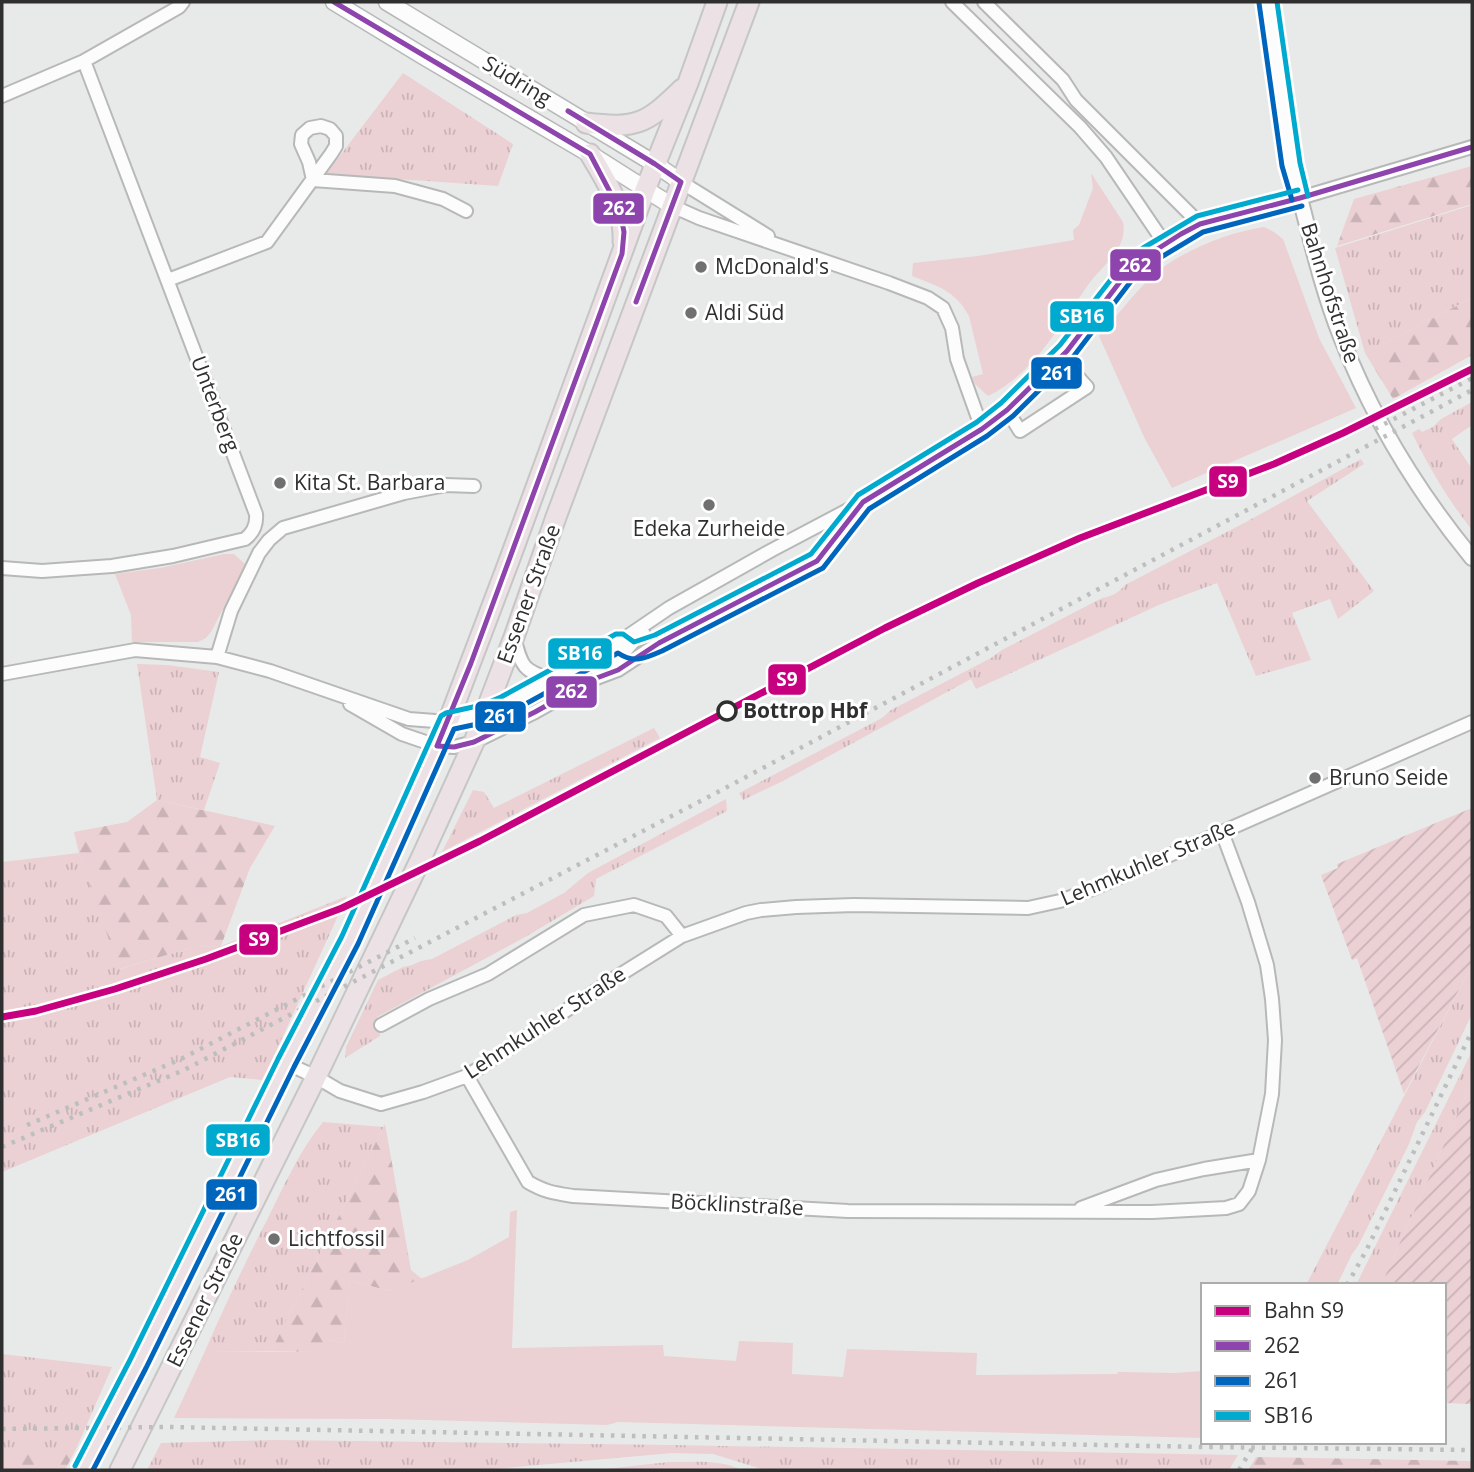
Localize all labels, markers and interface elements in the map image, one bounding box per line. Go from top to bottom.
street label: Südring [478,49,557,112]
line badge: 262 [592,192,645,225]
text: 262 [603,195,635,221]
street label: Bahnhofstraße [1295,219,1367,367]
line badge: 262 [1109,248,1162,282]
place label: McDonald's [715,252,829,280]
text: 262 [1119,252,1151,278]
marker: McDonald's [693,259,709,275]
place label: Aldi Süd [705,298,784,326]
line badge: SB16 [1049,300,1115,333]
text: SB16 [1060,303,1105,329]
marker: Aldi Süd [683,305,699,321]
street label: Unterberg [185,352,247,456]
line badge: 261 [1030,356,1083,390]
text: 261 [1041,360,1073,386]
line badge: S9 [1208,465,1248,498]
place label: Kita St. Barbara [294,468,445,496]
text: S9 [1217,468,1239,494]
marker: Kita St. Barbara [272,475,288,491]
marker: Edeka Zurheide [701,497,717,513]
place label: Edeka Zurheide [633,514,785,542]
street label: Essener Straße [490,520,566,667]
line badge: SB16 [547,637,613,670]
text: SB16 [558,640,603,666]
line badge: S9 [767,663,807,696]
text: S9 [776,666,798,692]
line badge: 262 [545,675,598,709]
text: 262 [555,678,587,704]
place label: Bottrop Hbf [743,696,869,724]
line badge: 261 [474,700,527,733]
marker: Bottrop Hbf [717,701,737,721]
text: 261 [484,703,516,729]
place label: Bruno Seide [1329,763,1448,791]
marker: Bruno Seide [1307,770,1323,786]
street label: Lehmkuhler Straße [1056,813,1239,912]
line badge: S9 [238,923,279,956]
text: S9 [248,926,270,952]
street label: Lehmkuhler Straße [458,959,631,1085]
line badge: SB16 [205,1123,271,1157]
text: SB16 [216,1127,261,1153]
line badge: 261 [205,1178,258,1211]
text: 261 [215,1181,247,1207]
street label: Böcklinstraße [670,1187,804,1221]
place label: Lichtfossil [288,1224,385,1252]
street label: Essener Straße [159,1228,249,1371]
marker: Lichtfossil [266,1231,282,1247]
legend [1201,1283,1446,1444]
text: Bahn S9 [1264,1296,1344,1324]
text: 262 [1264,1331,1300,1359]
text: 261 [1264,1366,1300,1394]
text: SB16 [1264,1401,1313,1429]

